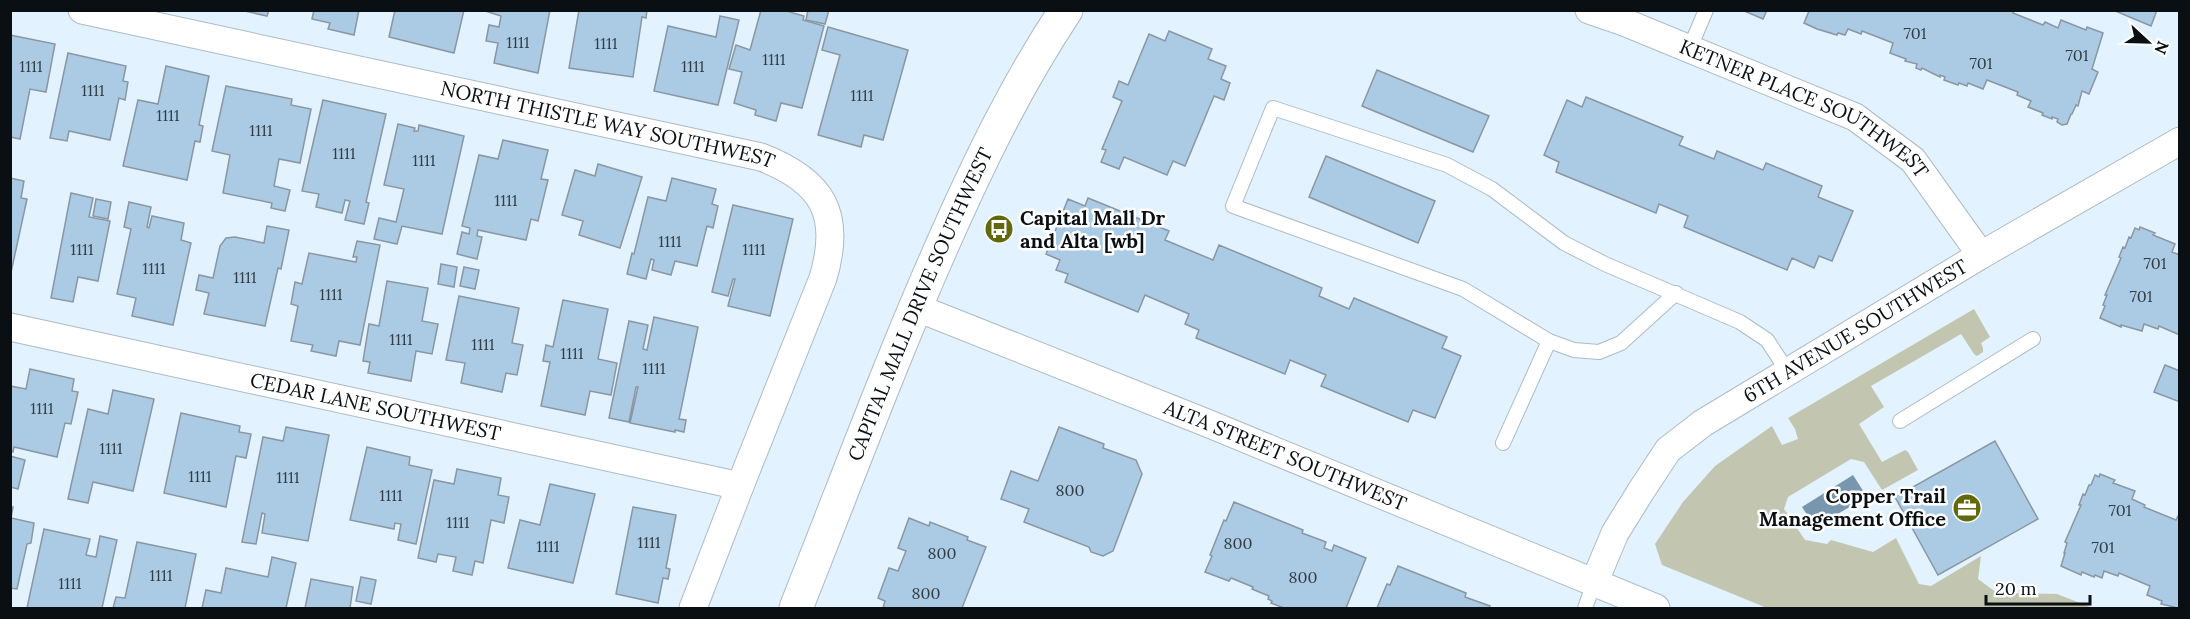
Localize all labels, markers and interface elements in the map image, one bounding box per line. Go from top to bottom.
north arrow [2118,12,2178,72]
house number: 701 [1903,23,1927,43]
house number: 1111 [506,32,530,52]
house number: 1111 [594,33,618,53]
street label: KETNER PLACE SOUTHWEST [1676,33,1935,182]
text: N [2150,38,2173,57]
house number: 701 [2065,45,2089,65]
house number: 1111 [762,49,786,69]
house number: 701 [1969,53,1993,73]
house number: 1111 [19,56,43,76]
house number: 1111 [681,56,705,76]
street label: NORTH THISTLE WAY SOUTHWEST [438,75,779,174]
house number: 1111 [81,80,105,100]
house number: 1111 [850,85,874,105]
house number: 1111 [156,105,180,125]
house number: 1111 [249,120,273,140]
house number: 1111 [332,143,356,163]
street label: CAPITAL MALL DRIVE SOUTHWEST [842,143,998,464]
house number: 1111 [412,150,436,170]
house number: 1111 [494,190,518,210]
place label: Capital Mall Dr and Alta [wb] [1020,205,1166,253]
bus stop icon: Capital Mall Dr and Alta [wb] [983,213,1015,245]
house number: 1111 [658,231,682,251]
house number: 1111 [70,239,94,259]
house number: 1111 [742,239,766,259]
street label: 6TH AVENUE SOUTHWEST [1738,253,1972,408]
house number: 701 [2143,253,2167,273]
house number: 1111 [142,258,166,278]
house number: 1111 [233,267,257,287]
house number: 1111 [319,284,343,304]
house number: 701 [2129,286,2153,306]
house number: 1111 [389,329,413,349]
house number: 1111 [471,334,495,354]
house number: 1111 [560,343,584,363]
house number: 1111 [642,358,666,378]
street label: CEDAR LANE SOUTHWEST [248,367,503,446]
street label: ALTA STREET SOUTHWEST [1160,394,1411,516]
house number: 1111 [30,398,54,418]
house number: 1111 [99,438,123,458]
house number: 1111 [188,466,212,486]
house number: 1111 [276,467,300,487]
house number: 800 [1056,480,1084,500]
place label: Copper Trail Management Office [1759,483,1946,531]
house number: 1111 [379,485,403,505]
office icon: Copper Trail Management Office [1951,492,1983,524]
house number: 701 [2108,500,2132,520]
house number: 1111 [446,512,470,532]
house number: 1111 [637,532,661,552]
house number: 800 [1224,533,1252,553]
house number: 1111 [536,536,560,556]
house number: 701 [2091,537,2115,557]
house number: 800 [928,543,956,563]
house number: 1111 [149,565,173,585]
house number: 800 [1289,567,1317,587]
scale bar [1986,568,2090,606]
house number: 1111 [58,573,82,593]
text: 20 m [1995,577,2037,600]
house number: 800 [912,583,940,603]

